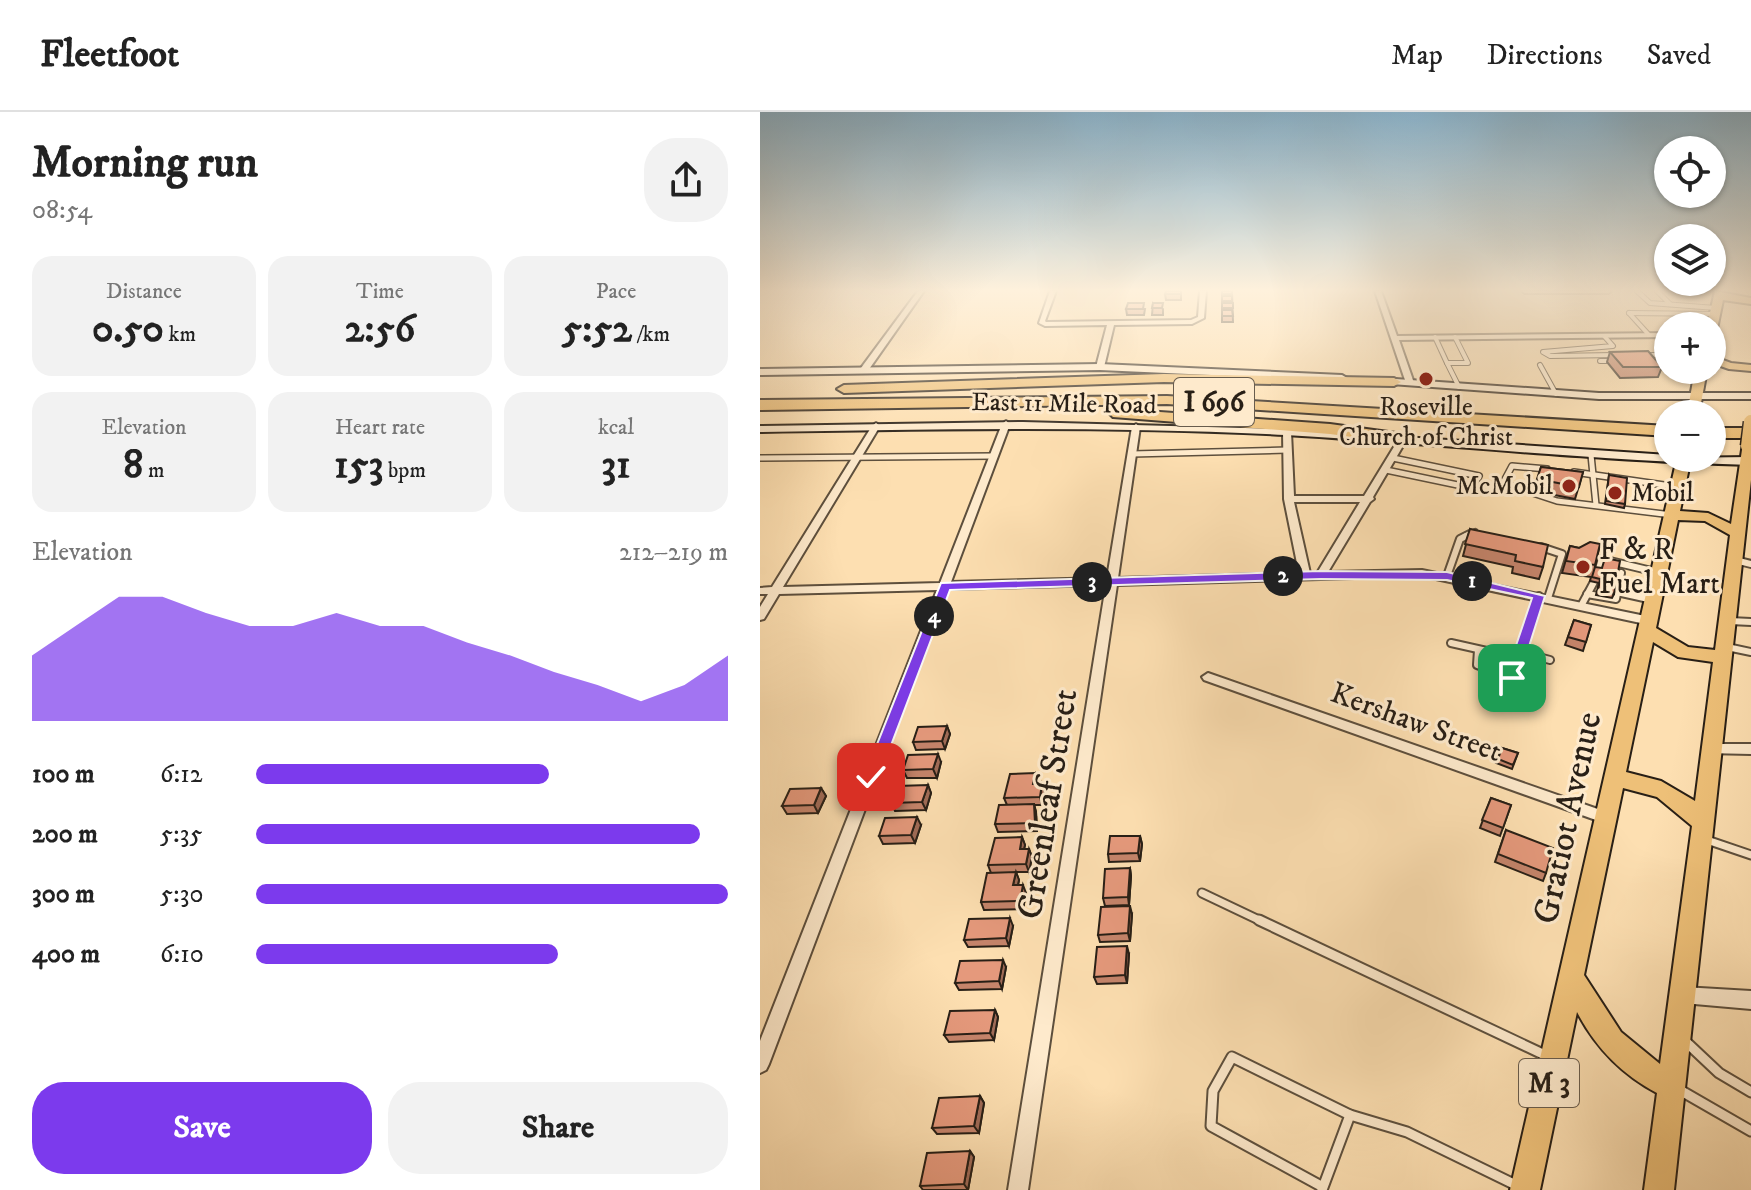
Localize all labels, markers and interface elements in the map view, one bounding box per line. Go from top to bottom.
text: Fleetfoot [40,31,179,79]
text: Map [1391,38,1443,73]
text: Directions [1487,38,1603,73]
text: Saved [1647,38,1711,73]
text: Morning run [32,136,258,191]
map controls [1654,136,1726,472]
button: locate [1654,136,1726,208]
button: share [644,138,728,222]
text: 08:54 [32,194,92,227]
button: layers [1654,224,1726,296]
text: Distance [106,278,182,305]
text: Time [356,278,404,305]
text: Pace [596,278,636,305]
text: 0.50 [92,305,164,355]
text: 2:56 [345,305,415,355]
text: 5:52 [562,305,632,355]
button: + [1654,312,1726,384]
text: km [164,321,196,348]
text: /km [632,321,670,348]
marker: Roseville Church of Christ [1417,370,1435,388]
road number: I 696 [1174,378,1254,426]
street label: East 11 Mile Road [971,386,1157,422]
place label: Roseville Church of Christ [1339,391,1513,454]
button: − [1654,400,1726,472]
text: Elevation [101,414,187,441]
text: Heart rate [335,414,425,441]
text: kcal [598,414,634,441]
text: 8 [123,441,143,491]
text: 153 [334,441,383,491]
text: 31 [601,441,631,491]
text: m [143,457,165,484]
text: bpm [383,457,426,484]
place label: McMobil [1456,470,1553,503]
marker: McMobil [1560,477,1578,495]
place label: Mobil [1631,477,1694,510]
marker: Mobil [1606,484,1624,502]
place label: F & R Fuel Mart [1599,532,1720,603]
text: Elevation [32,536,133,569]
text: 212–219 m [619,536,728,569]
pin: 2 [1263,556,1303,596]
marker: F & R Fuel Mart [1574,558,1592,576]
pin: 1 [1452,561,1492,601]
pin: 3 [1072,562,1112,602]
text: 2 [1278,562,1288,589]
text: 1 [1468,567,1476,594]
text: 3 [1088,568,1096,595]
pin: 4 [914,596,954,636]
text: 4 [928,602,940,629]
pin [1478,644,1546,712]
icon: arrive [1490,656,1534,700]
street label: Kershaw Street [1325,675,1507,771]
street label: Greenleaf Street [1008,686,1088,922]
street label: Gratiot Avenue [1524,708,1612,928]
pin [837,743,905,811]
icon: check [849,755,893,799]
text: 100 m [32,758,95,791]
text: 6:12 [160,758,203,791]
text: 200 m [32,818,98,851]
text: 5:35 [160,818,202,851]
text: 300 m [32,878,95,911]
text: 5:30 [160,878,203,911]
text: 400 m [32,938,100,971]
text: 6:10 [160,938,204,971]
road number: M 3 [1519,1059,1579,1107]
button: Save [32,1082,372,1174]
button: Share [388,1082,728,1174]

